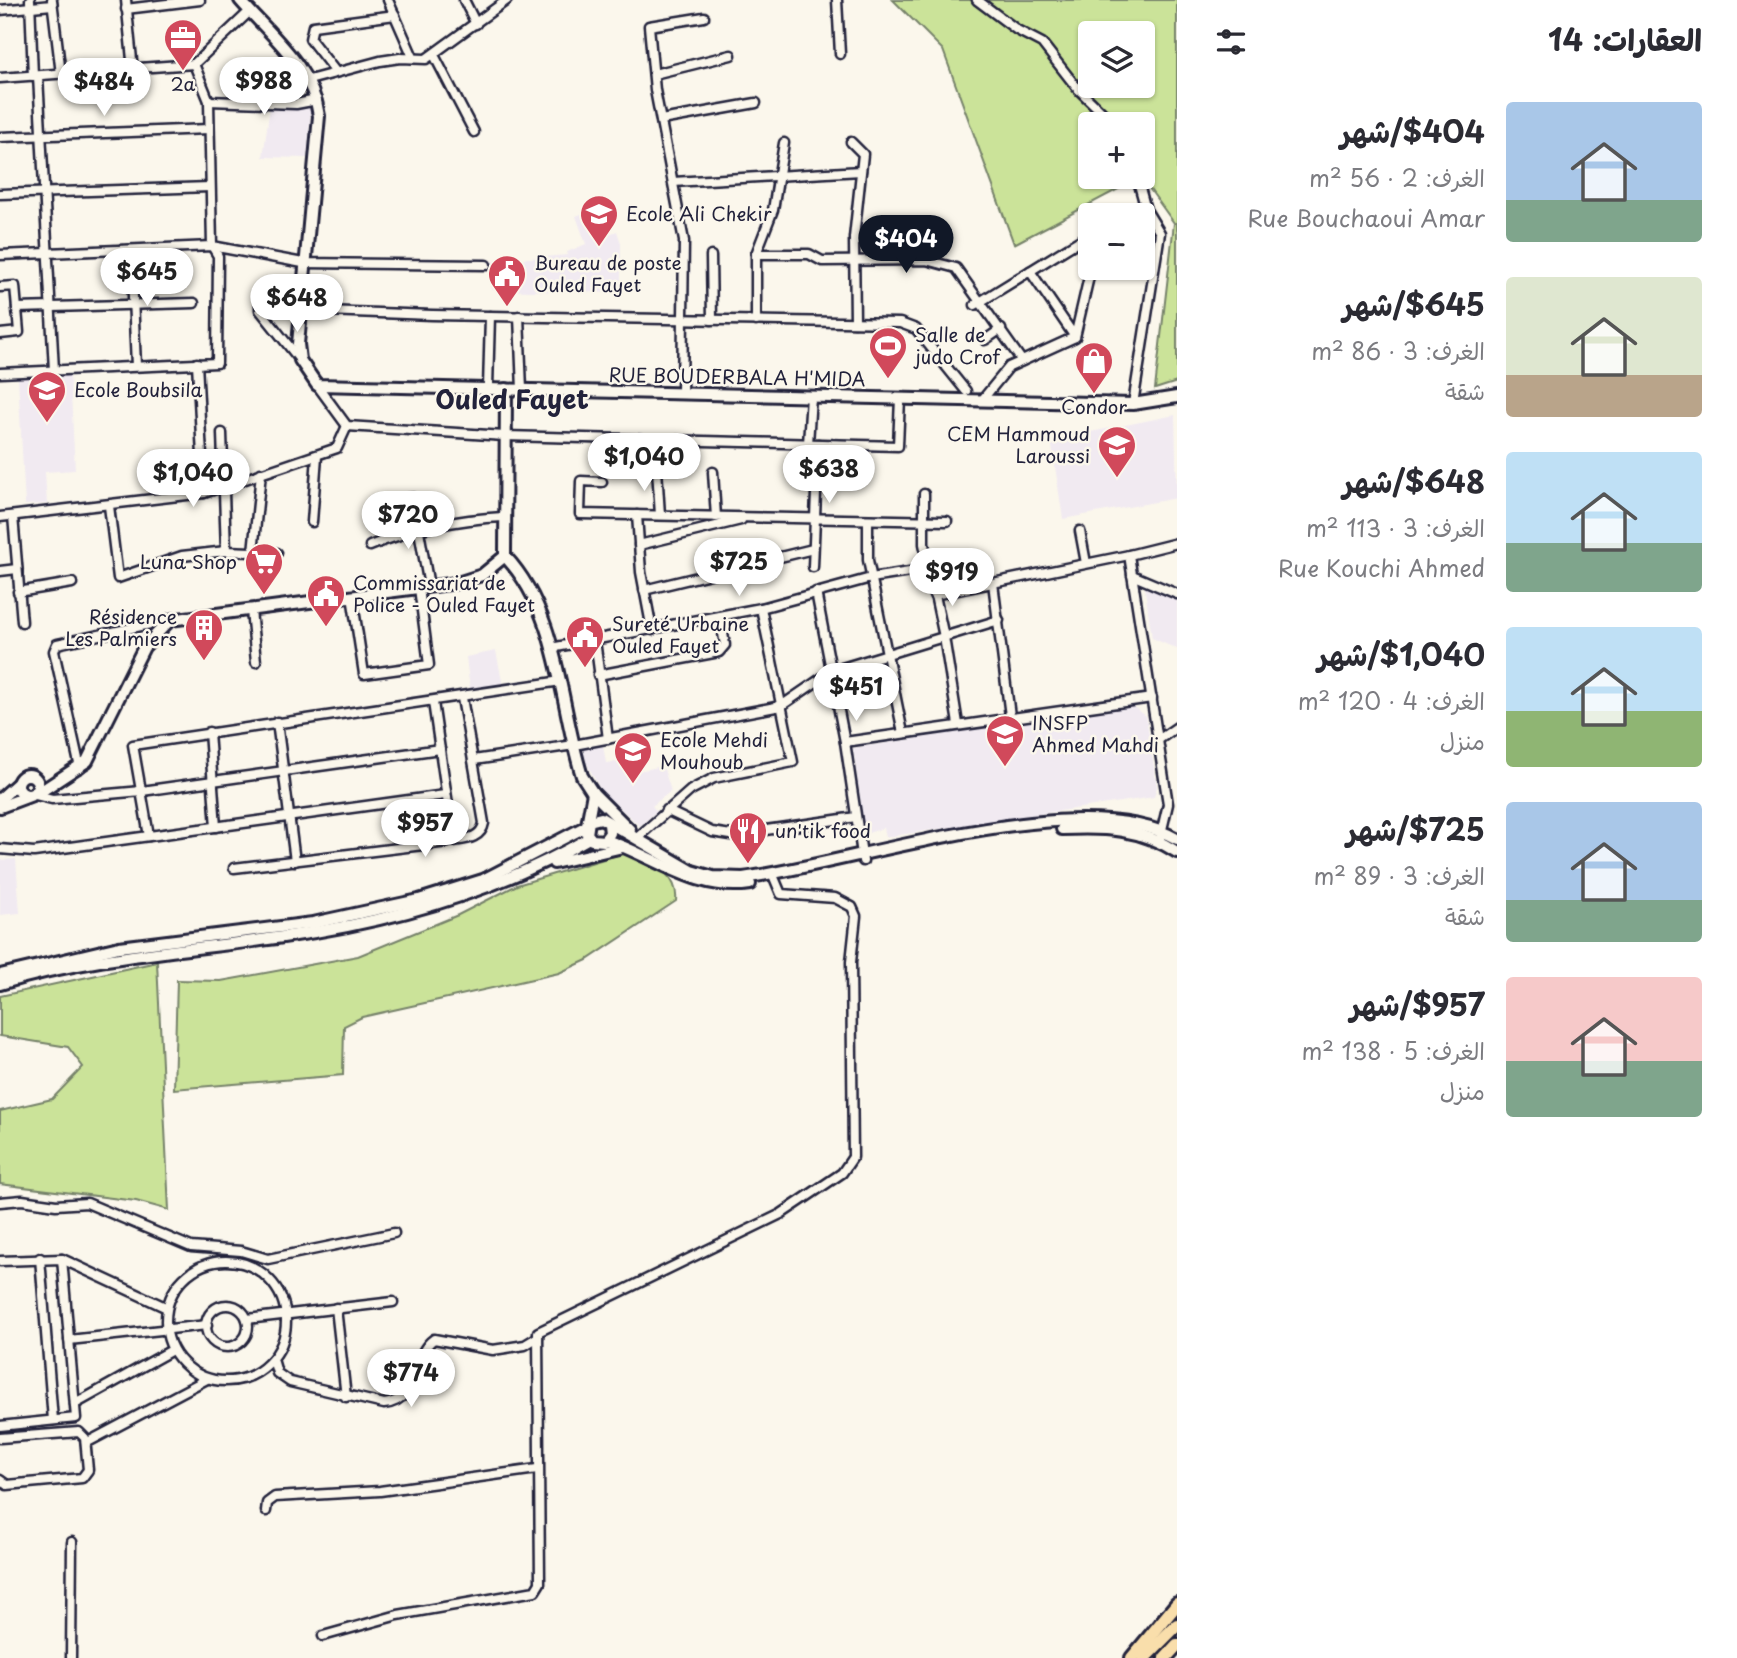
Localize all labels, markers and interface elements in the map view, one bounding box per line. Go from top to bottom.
text: العقارات: 14 [1548,16,1702,61]
office icon: 2a [162,17,204,72]
map controls [1078,21,1155,280]
button: layers [1078,21,1155,98]
icon: filters [1212,23,1250,61]
pin: $484 [63,58,145,118]
pin: $988 [223,58,305,117]
text: $988 [235,62,293,97]
text: $484 [74,63,134,98]
place label: 2a [171,69,196,97]
text: $404/شهر [1340,108,1485,153]
button: + [1078,112,1155,189]
icon: home [1562,130,1646,214]
text: الغرف: 2 · 56 m² [1309,160,1485,195]
school or university icon: Ecole Ali Chekir [578,193,620,248]
place label: Ecole Ali Chekir [626,199,772,227]
text: Rue Bouchaoui Amar [1247,200,1485,235]
button: − [1078,203,1155,280]
pin: $404 [865,216,947,275]
text: $404 [874,220,938,255]
pin: $645 [106,248,188,308]
place label: Bureau de poste Ouled Fayet [534,248,682,298]
text: $645 [116,253,178,288]
public building icon: Bureau de poste Ouled Fayet [486,253,528,308]
pin: $648 [256,274,338,334]
text: $648 [266,279,328,314]
text: $645/شهر [1343,281,1485,326]
icon: home [1562,305,1646,389]
place label: Salle de judo Crof [913,320,1001,370]
sports icon: Salle de judo Crof [867,325,909,380]
text: الغرف: 3 · 86 m² [1311,333,1485,368]
shop icon: Condor [1073,340,1115,395]
street label: RUE BOUDERBALA H'MIDA [608,360,866,392]
school or university icon: Ecole Boubsila [26,369,68,424]
text: شقة [1445,373,1485,408]
place label: Ecole Boubsila [74,375,202,403]
district label: Ouled Fayet [435,379,589,418]
place label: Condor [1061,392,1127,420]
place label: CEM Hammoud Laroussi [947,419,1090,469]
school or university icon: CEM Hammoud Laroussi [1096,424,1138,479]
pin: $1,040 [587,434,701,493]
text: $1,040 [604,438,684,473]
pin: $638 [788,446,870,505]
pin: $1,040 [136,449,250,509]
text: $638 [799,450,859,485]
text: $1,040 [153,454,233,489]
text: $648/شهر [1343,458,1485,503]
icon: home [1562,480,1646,564]
pin: $720 [367,491,449,551]
text: $720 [378,496,438,531]
text: الغرف: 3 · 113 m² [1306,510,1485,545]
pin: $725 [698,538,780,598]
supermarket icon: Luna Shop [243,541,285,596]
text: $725 [710,543,768,578]
place label: Luna Shop [140,547,237,575]
pin: $919 [911,548,993,608]
text: Rue Kouchi Ahmed [1278,550,1485,585]
text: $919 [925,553,979,588]
place label: Commissariat de Police - Ouled Fayet [353,568,535,618]
public building icon: Commissariat de Police - Ouled Fayet [305,573,347,628]
place label: Résidence Les Palmiers [65,602,177,652]
building icon: Résidence Les Palmiers [183,607,225,662]
place label: Sureté Urbaine Ouled Fayet [612,609,749,659]
public building icon: Sureté Urbaine Ouled Fayet [564,614,606,669]
text: $1,040/شهر [1318,631,1485,676]
icon: home [1562,655,1646,739]
pin: $451 [815,664,897,723]
text: $451 [829,668,883,703]
text: الغرف: 4 · 120 m² [1298,683,1485,718]
place label: INSFP Ahmed Mahdi [1032,708,1159,758]
school or university icon: INSFP Ahmed Mahdi [984,713,1026,768]
text: منزل [1440,723,1485,758]
place label: Ecole Mehdi Mouhoub [660,725,768,775]
school or university icon: Ecole Mehdi Mouhoub [612,730,654,785]
pin: $957 [384,800,466,859]
text: $957 [397,804,453,839]
text: $725/شهر [1347,806,1485,851]
restaurant icon: un'tik food [727,810,769,865]
place label: un'tik food [775,816,871,844]
icon: home [1562,830,1646,914]
text: الغرف: 3 · 89 m² [1313,858,1485,893]
text: شقة [1445,898,1485,933]
text: $957/شهر [1350,981,1485,1026]
icon: home [1562,1005,1646,1089]
text: الغرف: 5 · 138 m² [1301,1033,1485,1068]
text: منزل [1440,1073,1485,1108]
pin: $774 [370,1350,452,1409]
text: $774 [383,1354,439,1389]

